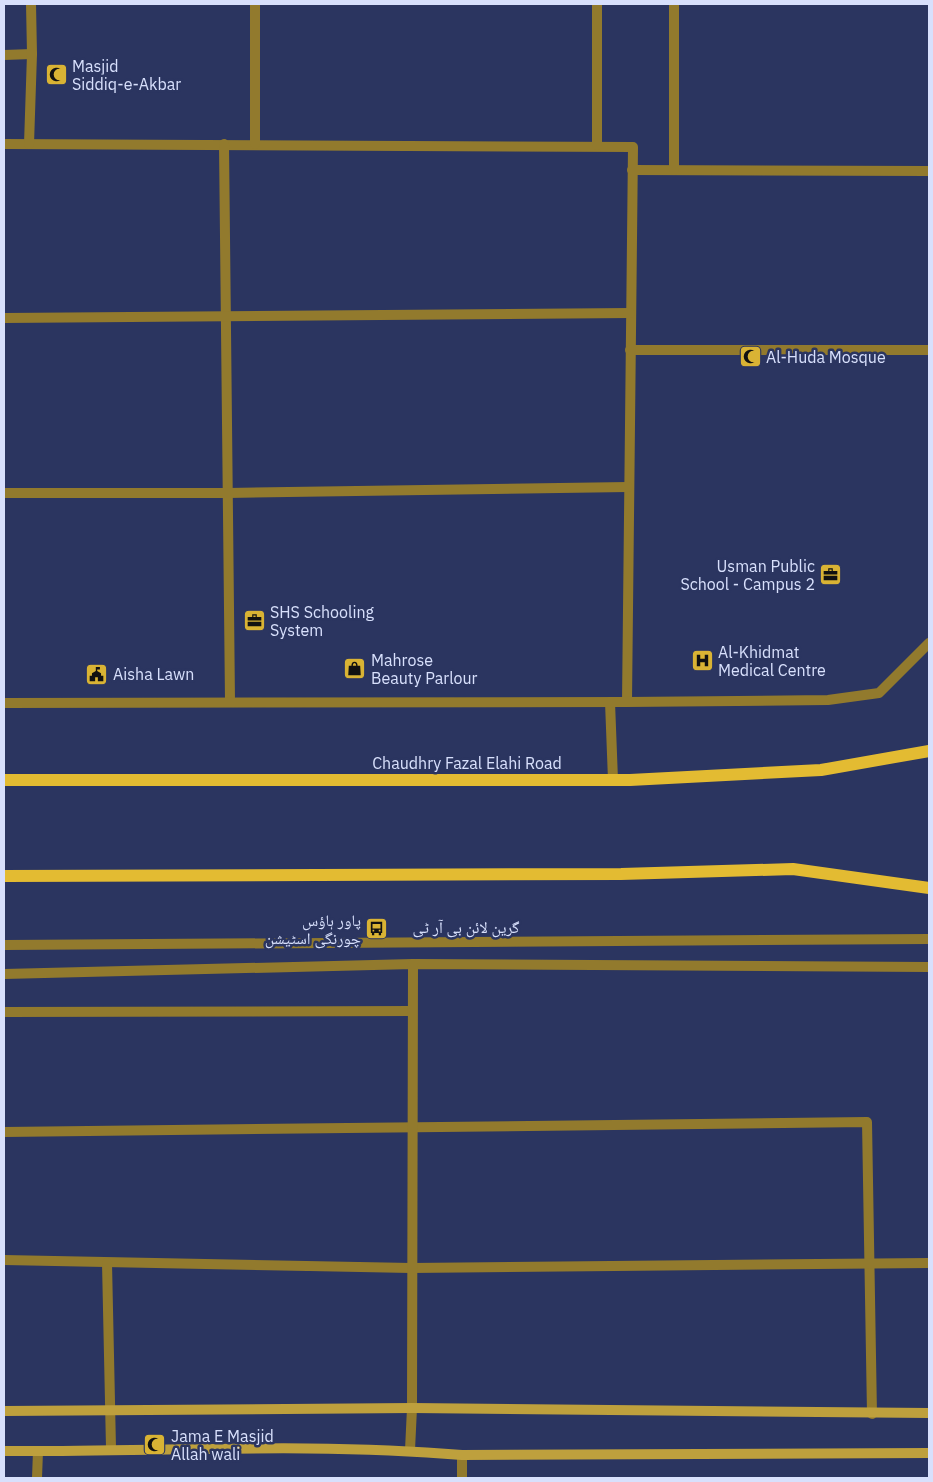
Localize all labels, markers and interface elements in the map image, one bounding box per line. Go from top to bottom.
place label: Masjid Siddiq-e-Akbar [72,56,181,94]
mosque icon: Masjid Siddiq-e-Akbar [44,63,68,87]
mosque icon: Al-Huda Mosque [738,345,762,369]
place label: Al-Huda Mosque [766,347,886,367]
place label: Usman Public School - Campus 2 [680,556,815,594]
office icon: Usman Public School - Campus 2 [819,563,843,587]
place label: SHS Schooling System [270,602,374,640]
office icon: SHS Schooling System [242,609,266,633]
place label: Al-Khidmat Medical Centre [718,642,826,680]
hospital icon: Al-Khidmat Medical Centre [690,649,714,673]
place label: Mahrose Beauty Parlour [371,650,478,688]
shop icon: Mahrose Beauty Parlour [343,657,367,681]
public building icon: Aisha Lawn [85,662,109,686]
place label: Aisha Lawn [113,664,194,684]
street label: Chaudhry Fazal Elahi Road [372,753,562,773]
place label: پاور ہاؤس چورنگی اسٹیشن [265,910,361,949]
bus stop icon: پاور ہاؤس چورنگی اسٹیشن [365,917,389,941]
street label: گرین لائن بی آر ٹی [413,917,520,938]
place label: Jama E Masjid Allah wali [171,1426,274,1464]
mosque icon: Jama E Masjid Allah wali [143,1433,167,1457]

